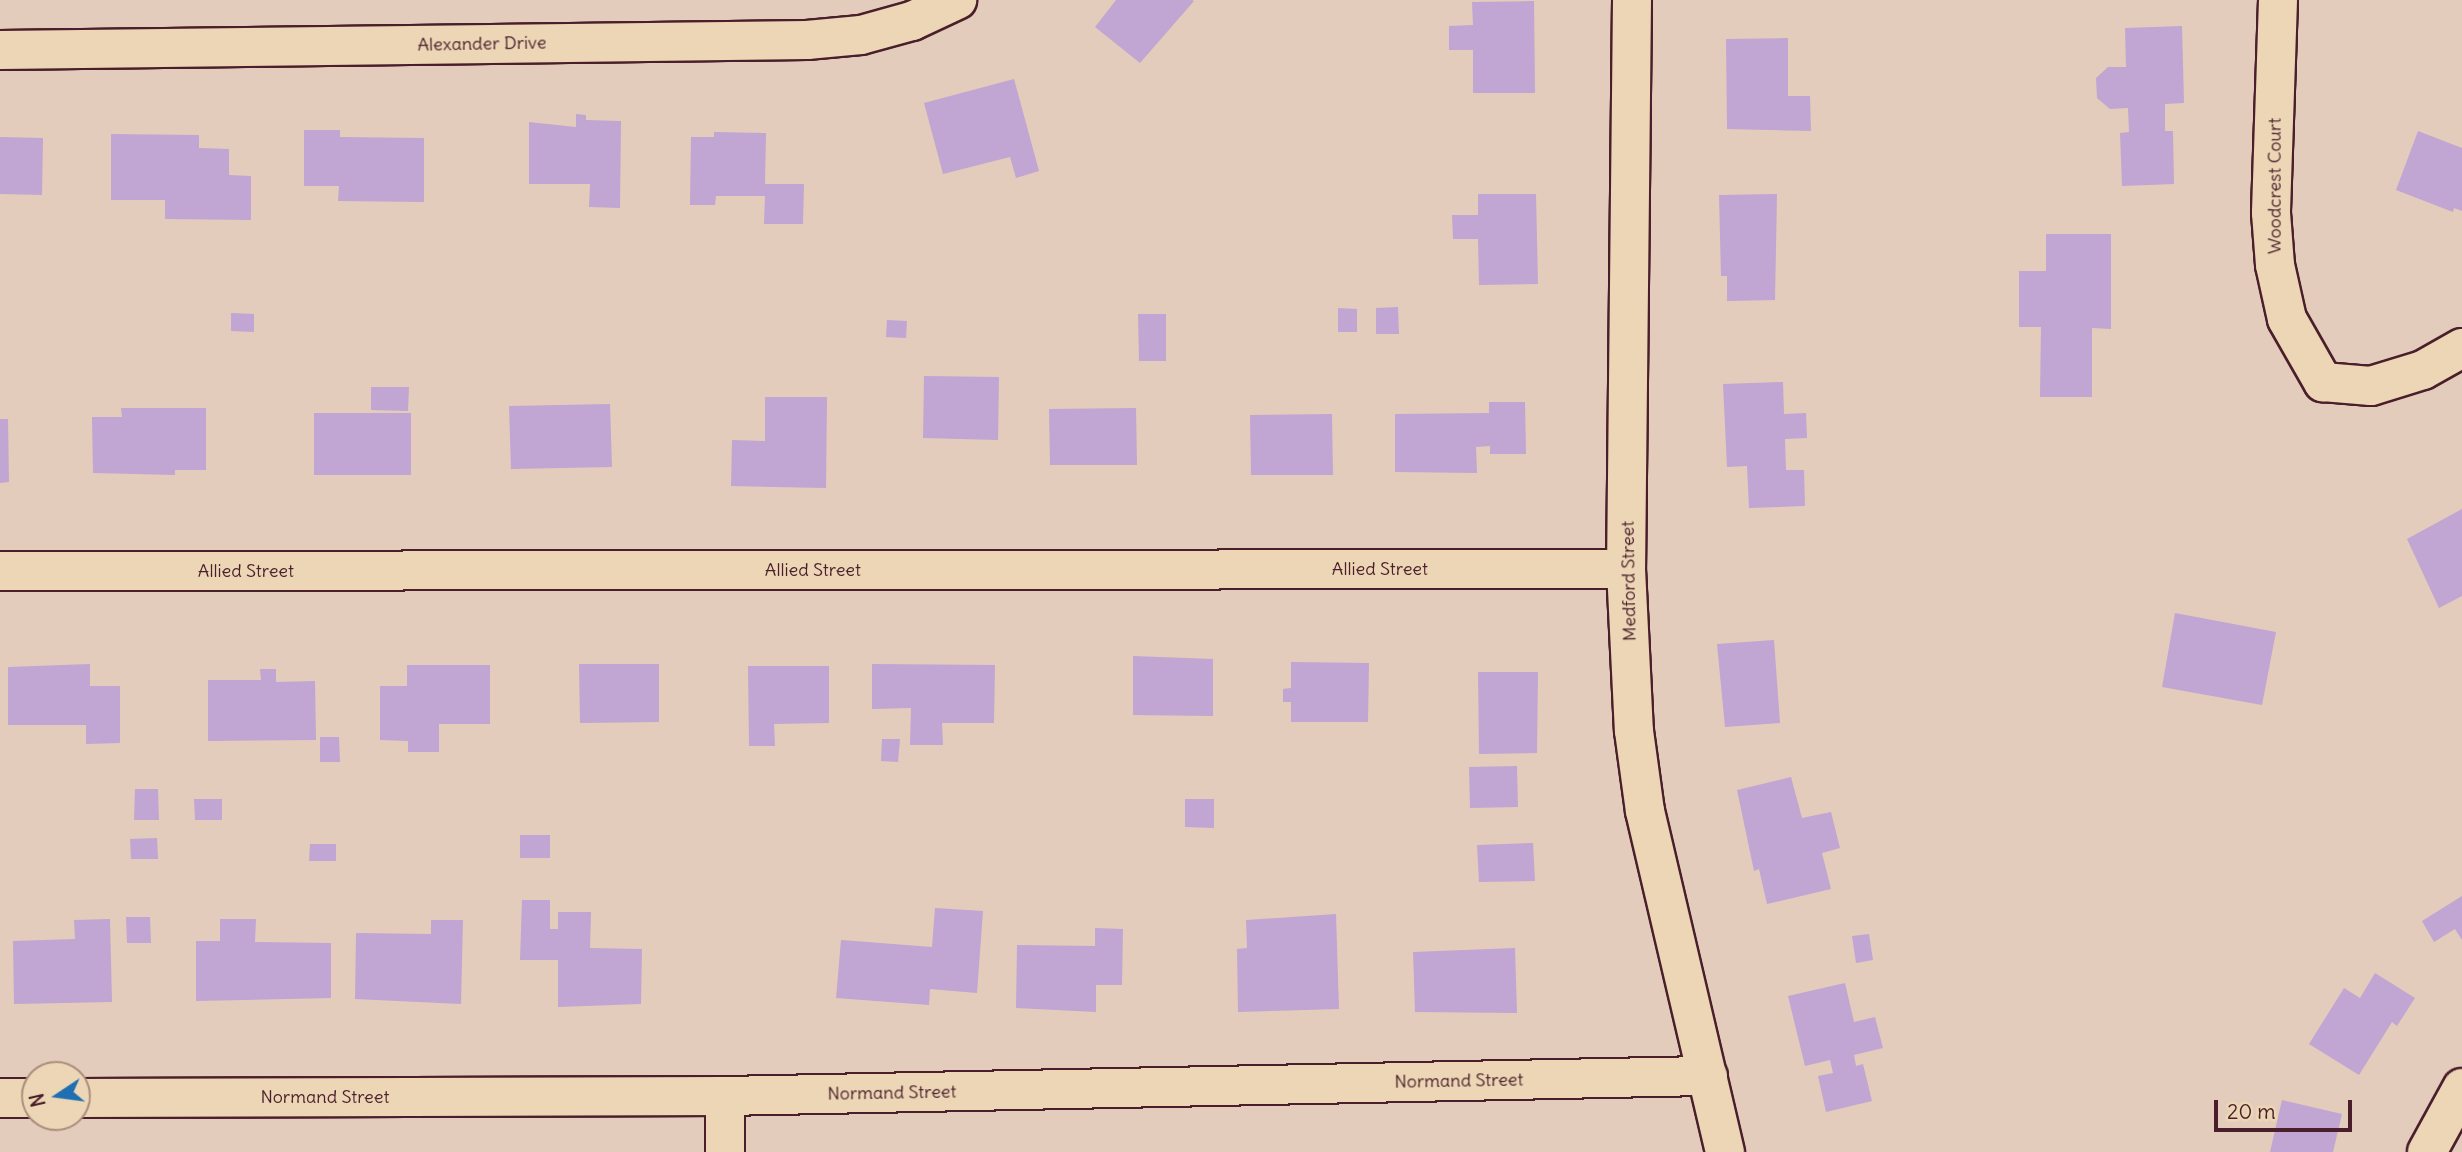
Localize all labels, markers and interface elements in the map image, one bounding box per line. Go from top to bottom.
street label: Alexander Drive [417,32,547,56]
street label: Woodcrest Court [2264,118,2286,254]
street label: Medford Street [1617,521,1641,641]
street label: Allied Street [1332,558,1428,580]
street label: Allied Street [765,559,861,581]
street label: Allied Street [198,560,294,582]
north arrow [21,1061,91,1131]
street label: Normand Street [1394,1069,1524,1093]
street label: Normand Street [827,1081,957,1105]
street label: Normand Street [260,1086,390,1108]
scale bar [2217,1086,2355,1130]
text: N [24,1091,51,1109]
text: 20 m [2227,1098,2276,1125]

